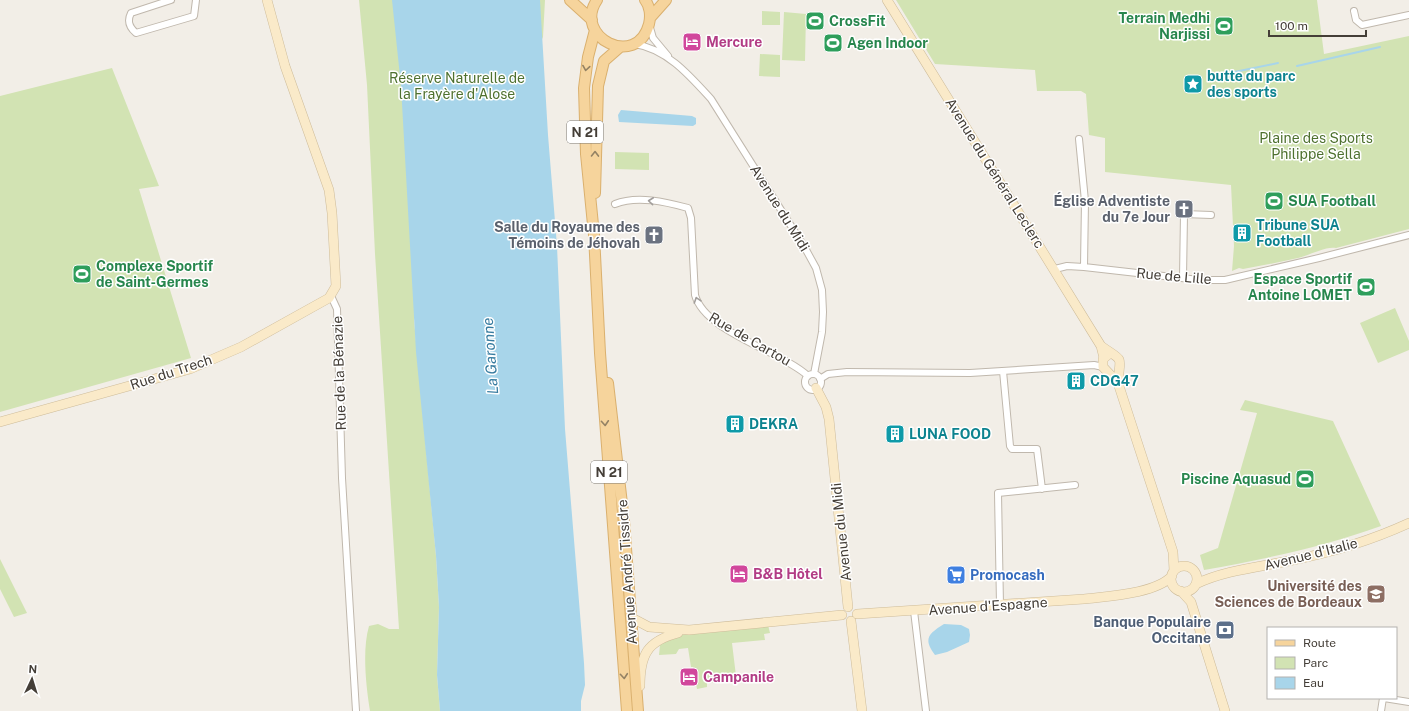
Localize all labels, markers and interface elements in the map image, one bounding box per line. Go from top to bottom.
sports icon: CrossFit [804,10,826,32]
place label: Terrain Medhi Narjissi [1119,10,1210,42]
scale bar [1269,12,1366,38]
place label: CrossFit [829,13,886,29]
sports icon: Terrain Medhi Narjissi [1213,15,1235,37]
text: 100 m [1275,19,1308,33]
hotel icon: Mercure [681,31,703,53]
sports icon: Agen Indoor [822,32,844,54]
place label: Mercure [706,34,762,50]
place label: Agen Indoor [847,35,928,51]
one-way arrow [582,64,591,71]
place label: butte du parc des sports [1207,68,1296,100]
park label: Réserve Naturelle de la Frayère d'Alose [389,70,525,102]
place icon: butte du parc des sports [1182,73,1204,95]
street label: Avenue du Général Leclerc [942,95,1048,251]
road number: N 21 [567,121,603,143]
park label: Plaine des Sports Philippe Sella [1259,130,1373,162]
one-way arrow [591,151,599,157]
street label: Avenue du Midi [747,162,813,254]
sports icon: SUA Football [1263,190,1285,212]
place label: Église Adventiste du 7e Jour [1053,192,1170,225]
place label: SUA Football [1288,193,1376,209]
one-way arrow [648,197,654,206]
church icon: Église Adventiste du 7e Jour [1173,198,1195,220]
place label: Tribune SUA Football [1256,217,1340,249]
place label: Salle du Royaume des Témoins de Jéhovah [494,219,640,251]
building icon: Tribune SUA Football [1231,222,1253,244]
church icon: Salle du Royaume des Témoins de Jéhovah [643,224,665,246]
place label: Complexe Sportif de Saint-Germes [96,258,213,290]
sports icon: Complexe Sportif de Saint-Germes [71,263,93,285]
street label: Rue de Lille [1136,265,1212,287]
place label: Espace Sportif Antoine LOMET [1248,271,1352,303]
sports icon: Espace Sportif Antoine LOMET [1355,276,1377,298]
one-way arrow [693,296,702,303]
street label: Rue de Cartou [706,309,794,369]
street label: Rue de la Bénazie [329,315,349,431]
water label: La Garonne [479,317,501,395]
street label: Rue du Trech [128,351,214,393]
building icon: CDG47 [1065,370,1087,392]
place label: CDG47 [1090,373,1139,389]
building icon: DEKRA [724,413,746,435]
place label: DEKRA [749,416,798,432]
one-way arrow [601,420,610,426]
building icon: LUNA FOOD [884,423,906,445]
place label: LUNA FOOD [909,426,991,442]
road number: N 21 [591,461,627,483]
sports icon: Piscine Aquasud [1294,468,1316,490]
place label: Piscine Aquasud [1181,471,1291,487]
street label: Avenue du Midi [828,482,854,582]
street label: Avenue André Tissidre [614,499,640,645]
street label: Avenue d'Italie [1263,535,1359,573]
hotel icon: B&B Hôtel [728,563,750,585]
supermarket icon: Promocash [945,564,967,586]
place label: B&B Hôtel [753,566,823,582]
place label: Promocash [970,567,1045,583]
place label: Université des Sciences de Bordeaux [1214,578,1362,610]
school or university icon: Université des Sciences de Bordeaux [1365,583,1387,605]
street label: Avenue d'Espagne [928,594,1048,618]
place label: Banque Populaire Occitane [1093,614,1211,646]
bank icon: Banque Populaire Occitane [1214,619,1236,641]
legend [1267,627,1397,699]
text: Route [1303,636,1336,650]
text: Parc [1303,656,1328,670]
north arrow [12,659,52,699]
text: N [28,663,37,675]
hotel icon: Campanile [678,666,700,688]
place label: Campanile [703,669,774,685]
one-way arrow [620,673,629,679]
text: Eau [1303,676,1324,690]

